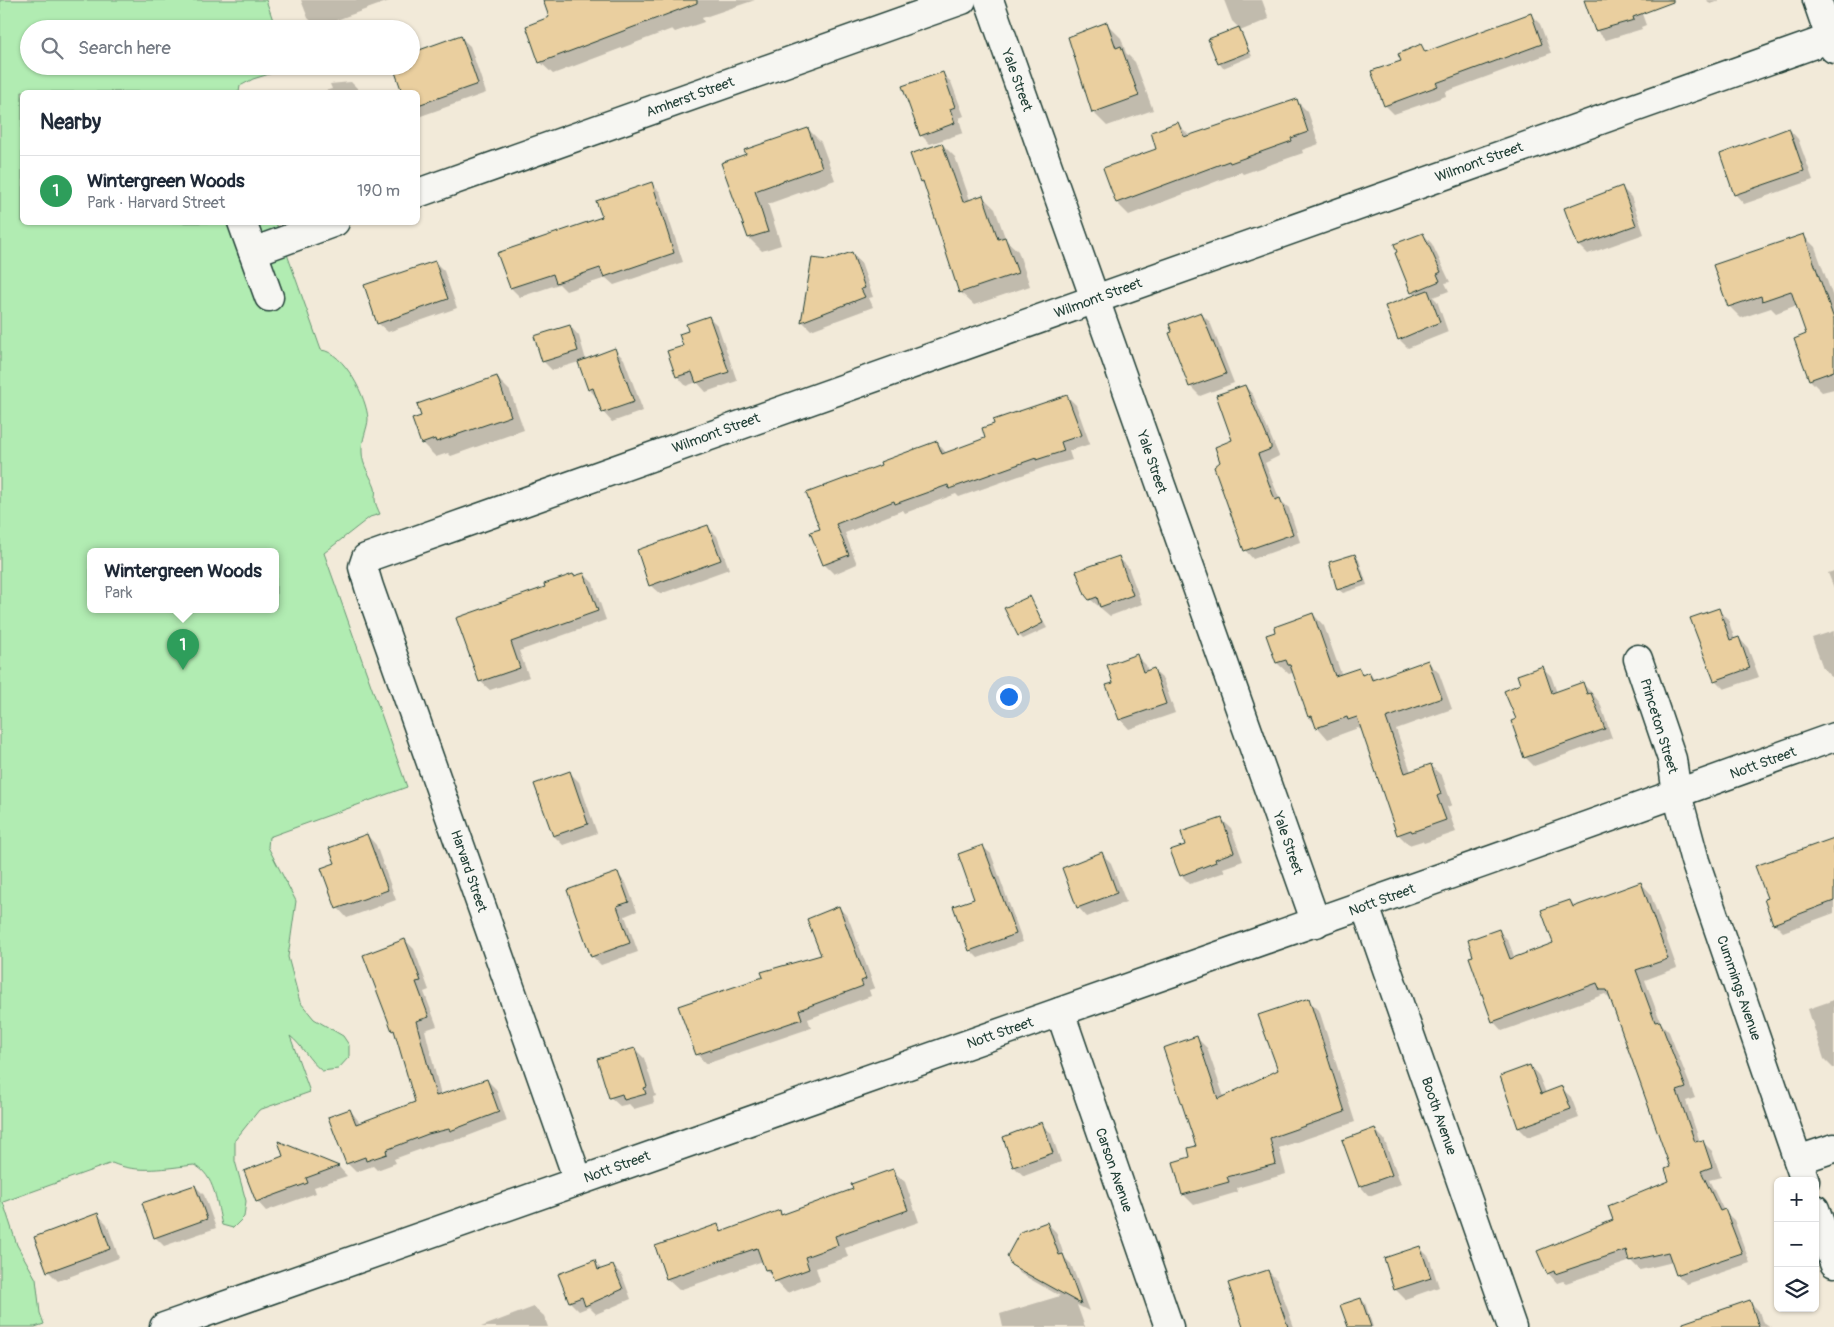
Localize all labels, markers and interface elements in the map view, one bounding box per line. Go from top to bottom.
search box [20,20,420,75]
icon: search [38,34,66,62]
text: Search here [78,36,171,60]
street label: Yale Street [997,45,1036,114]
street label: Amherst Street [644,73,737,121]
text: Nearby [40,109,101,136]
street label: Wilmont Street [1433,138,1525,186]
text: Wintergreen Woods [87,169,244,193]
text: 1 [53,181,59,201]
text: 190 m [357,181,400,201]
text: Park · Harvard Street [87,193,225,213]
street label: Wilmont Street [1052,274,1144,322]
street label: Wilmont Street [670,409,762,457]
street label: Yale Street [1133,427,1171,496]
popup [87,548,279,613]
text: Wintergreen Woods [104,559,262,583]
text: Park [104,583,132,603]
pin: 1 [167,629,199,670]
street label: Princeton Street [1636,676,1682,776]
your location [996,684,1022,710]
street label: Nott Street [1728,743,1799,783]
street label: Yale Street [1269,808,1307,877]
street label: Harvard Street [447,828,491,915]
street label: Nott Street [1347,880,1418,920]
street label: Cummings Avenue [1713,933,1765,1043]
street label: Nott Street [964,1014,1036,1052]
street label: Booth Avenue [1418,1075,1460,1157]
street label: Carson Avenue [1092,1126,1136,1214]
street label: Nott Street [582,1147,653,1187]
map controls [1774,1177,1819,1312]
button: + [1774,1177,1819,1222]
button: − [1774,1222,1819,1267]
button: layers [1774,1267,1819,1312]

